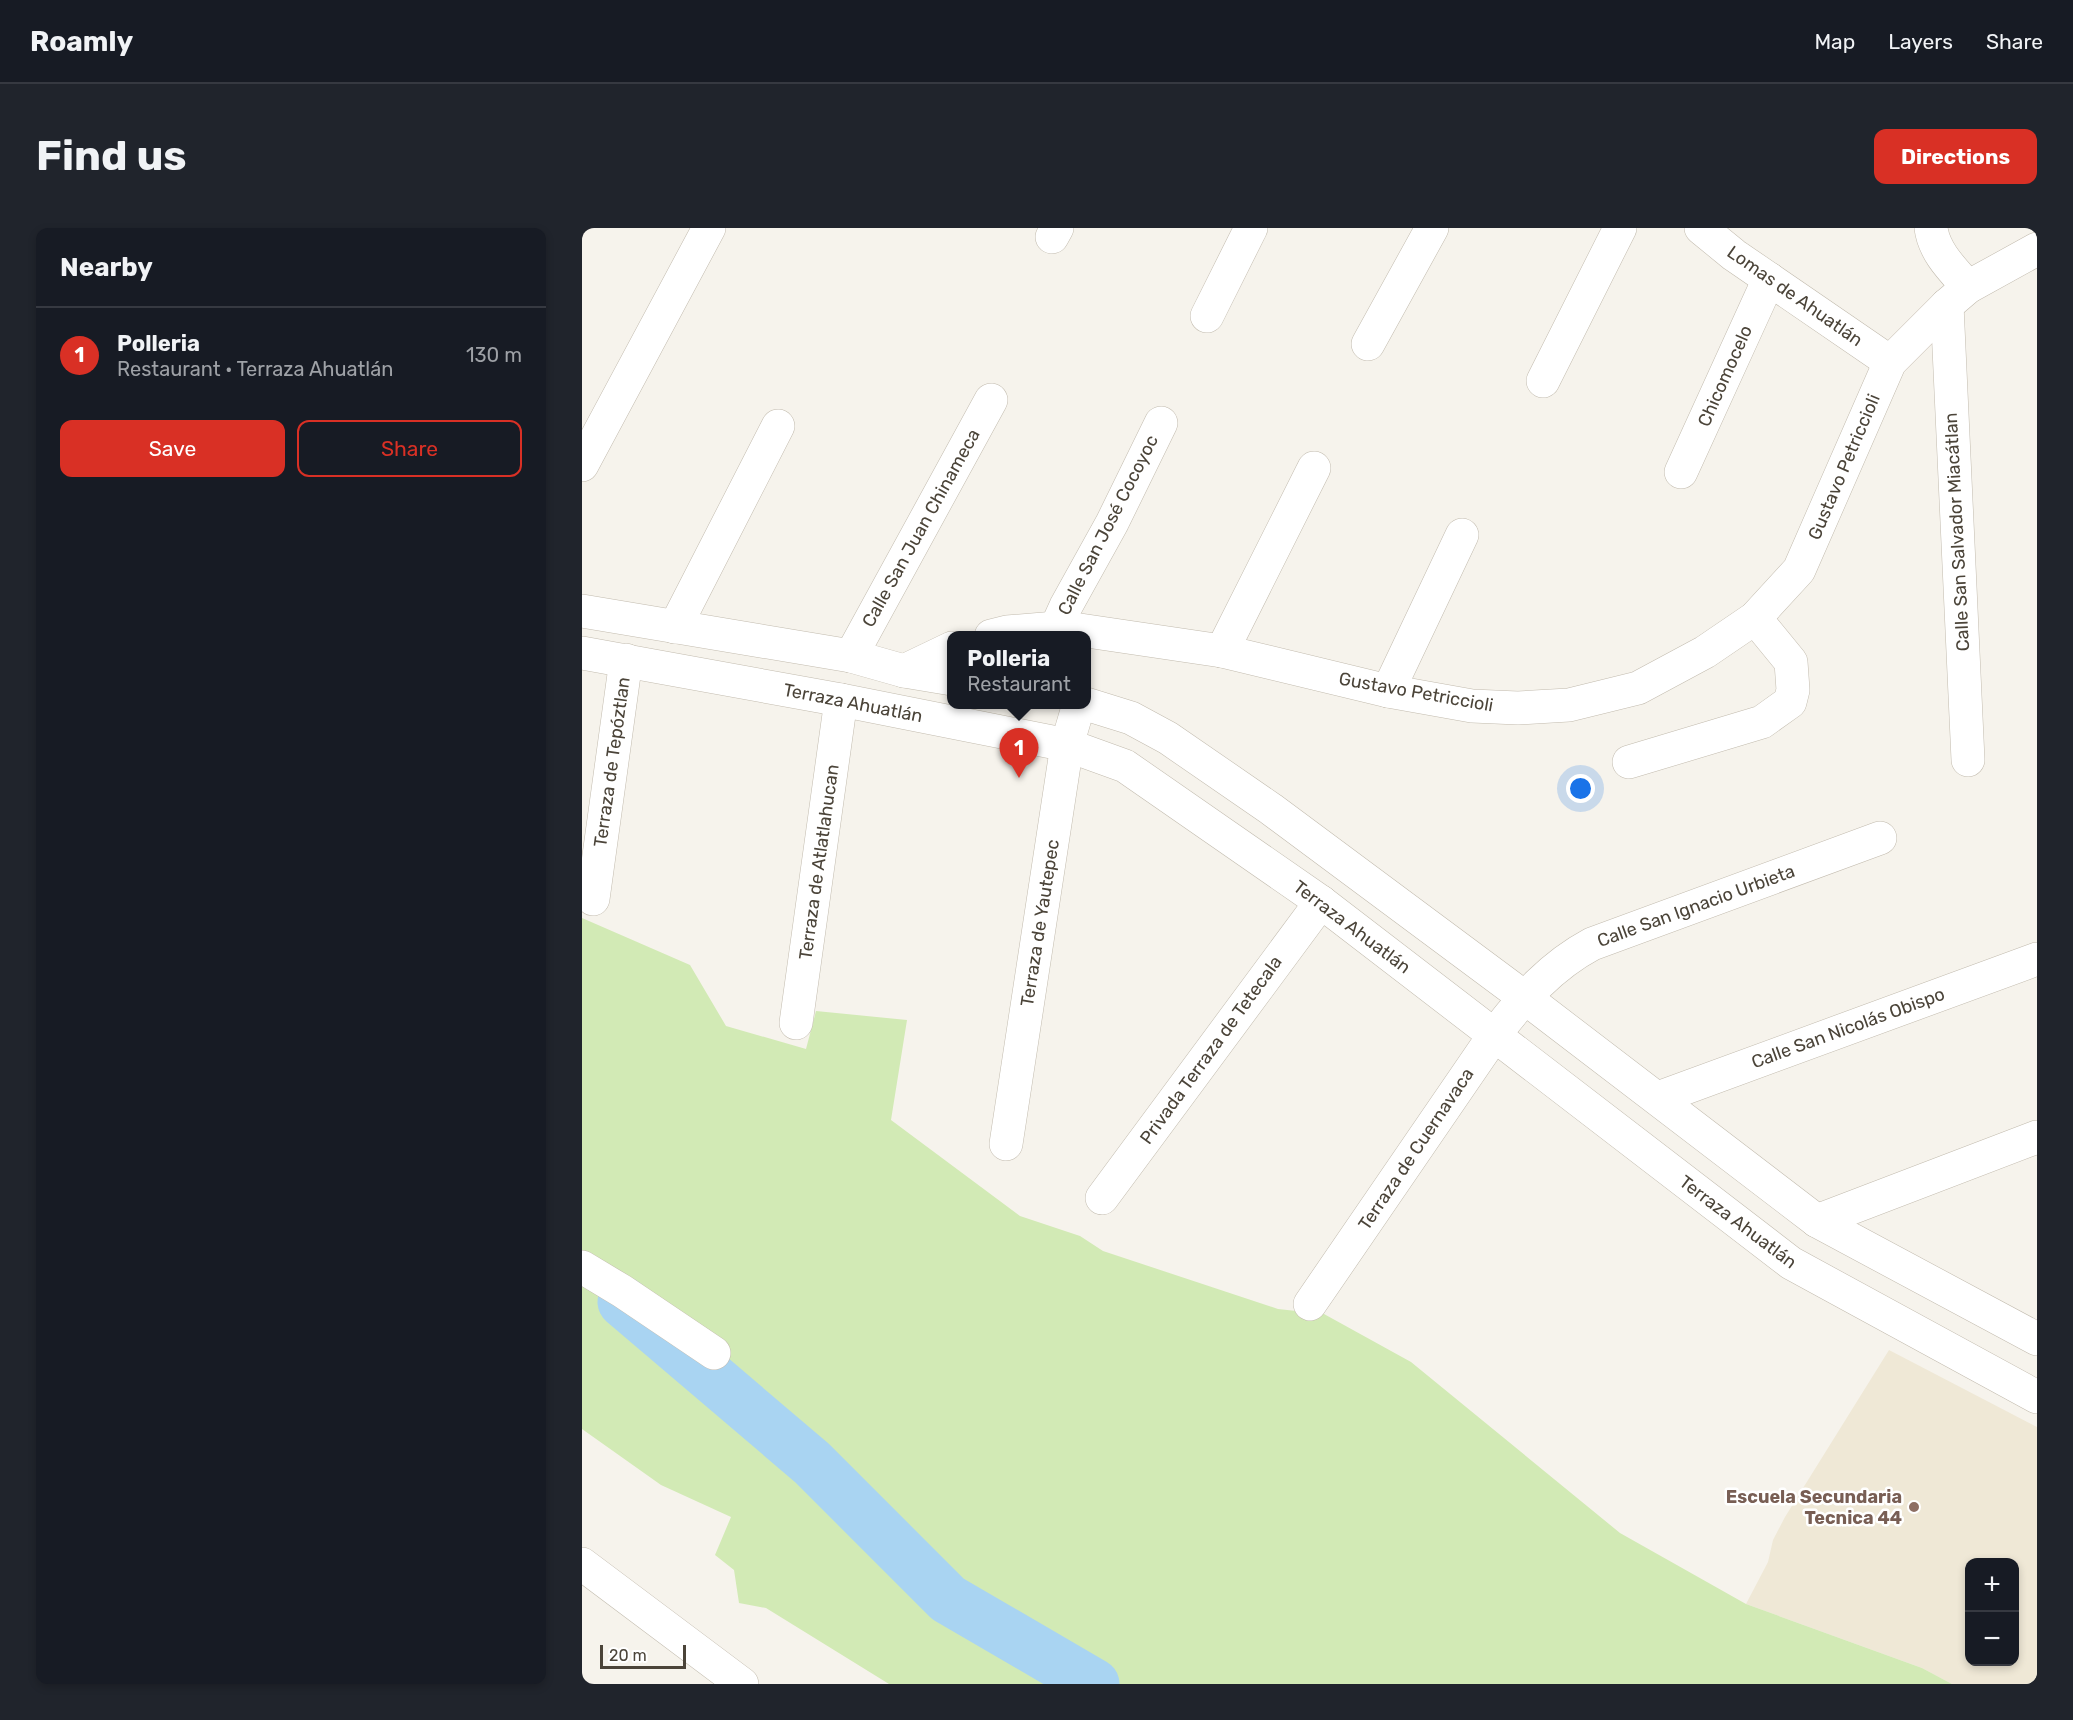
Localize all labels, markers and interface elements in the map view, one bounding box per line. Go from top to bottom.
text: Roamly [30,25,133,58]
text: Map [1814,29,1855,54]
text: Layers [1888,29,1953,54]
text: Share [1986,29,2043,54]
button: Directions [1874,129,2037,184]
text: Find us [36,131,187,181]
street label: Lomas de Ahuatlán [1723,241,1867,351]
text: Nearby [60,252,153,283]
street label: Chicomocelo [1693,322,1757,430]
text: Polleria [117,330,200,357]
text: 1 [75,343,84,367]
text: 130 m [466,343,522,367]
text: Restaurant · Terraza Ahuatlán [117,357,393,381]
street label: Gustavo Petriccioli [1803,391,1885,543]
street label: Calle San Salvador Miacátlan [1940,412,1974,652]
button: Save [60,420,285,477]
button: Share [297,420,522,477]
street label: Calle San Juan Chinameca [857,425,985,631]
street label: Calle San José Cocoyoc [1053,431,1163,619]
popup [947,631,1091,709]
text: Polleria [967,645,1050,672]
street label: Gustavo Petriccioli [1337,668,1495,716]
text: Restaurant [967,672,1071,696]
street label: Terraza de Tepóztlan [589,675,635,849]
street label: Terraza Ahuatlán [782,679,924,727]
pin: 1 [1000,728,1038,778]
street label: Terraza de Atlatlahucan [794,763,844,961]
your location [1566,774,1595,803]
street label: Terraza de Yautepec [1016,838,1064,1008]
street label: Calle San Ignacio Urbieta [1594,860,1798,952]
street label: Terraza Ahuatlán [1289,876,1415,978]
street label: Privada Terraza de Tetecala [1135,952,1287,1148]
street label: Calle San Nicolás Obispo [1748,983,1948,1073]
street label: Terraza de Cuernavaca [1354,1064,1478,1234]
street label: Terraza Ahuatlán [1675,1171,1801,1273]
place label: Escuela Secundaria Tecnica 44 [1726,1486,1902,1529]
marker: Escuela Secundaria Tecnica 44 [1907,1500,1921,1514]
map controls [1965,1558,2019,1666]
button: + [1965,1558,2019,1612]
button: − [1965,1612,2019,1666]
scale bar [600,1642,686,1670]
text: 20 m [609,1646,647,1665]

